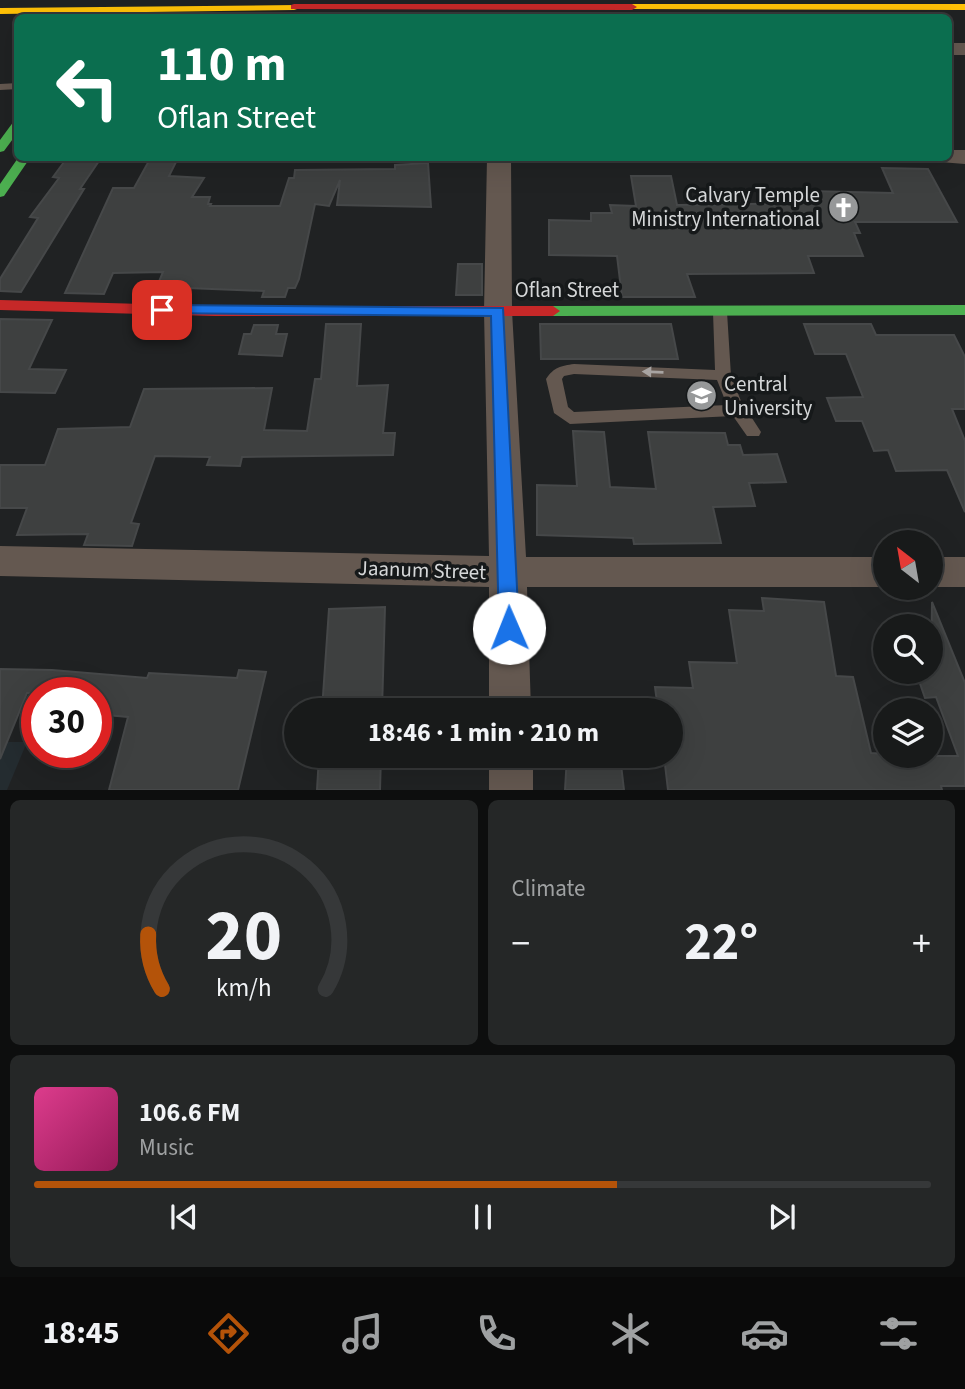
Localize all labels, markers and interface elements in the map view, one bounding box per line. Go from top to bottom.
text: 110 m [157,30,286,100]
icon: left [42,42,133,133]
text: Oflan Street [157,95,316,141]
place label: Calvary Temple Ministry International [631,180,820,234]
church icon: Calvary Temple Ministry International [826,190,860,224]
street label: Oflan Street [515,275,619,305]
pin [132,280,192,340]
icon: arrive [143,291,181,329]
one-way arrow [642,367,664,378]
place label: Central University [724,369,813,423]
school or university icon: Central University [684,379,718,413]
north arrow [873,530,943,600]
map controls [873,530,943,768]
street label: Jaanum Street [357,553,487,587]
position arrow [472,591,546,665]
button: search [873,614,943,684]
speed limit sign: 30 [21,677,112,768]
button: layers [873,698,943,768]
text: 18:46 · 1 min · 210 m [368,714,599,751]
text: Climate [512,872,585,905]
text: 20 [205,884,282,988]
text: 22° [684,906,758,980]
text: − [512,917,530,971]
text: + [912,917,931,971]
text: km/h [216,969,272,1005]
text: 106.6 FM [139,1094,240,1131]
text: Music [139,1131,194,1164]
icon: previous [165,1198,203,1236]
icon: pause [464,1198,502,1236]
icon: next [763,1198,801,1236]
icon: directions [204,1309,253,1358]
icon: music [338,1309,387,1358]
icon: phone [472,1309,521,1358]
icon: climate [606,1309,655,1358]
icon: car [740,1309,789,1358]
icon: filters [874,1309,923,1358]
text: 18:45 [42,1310,120,1356]

